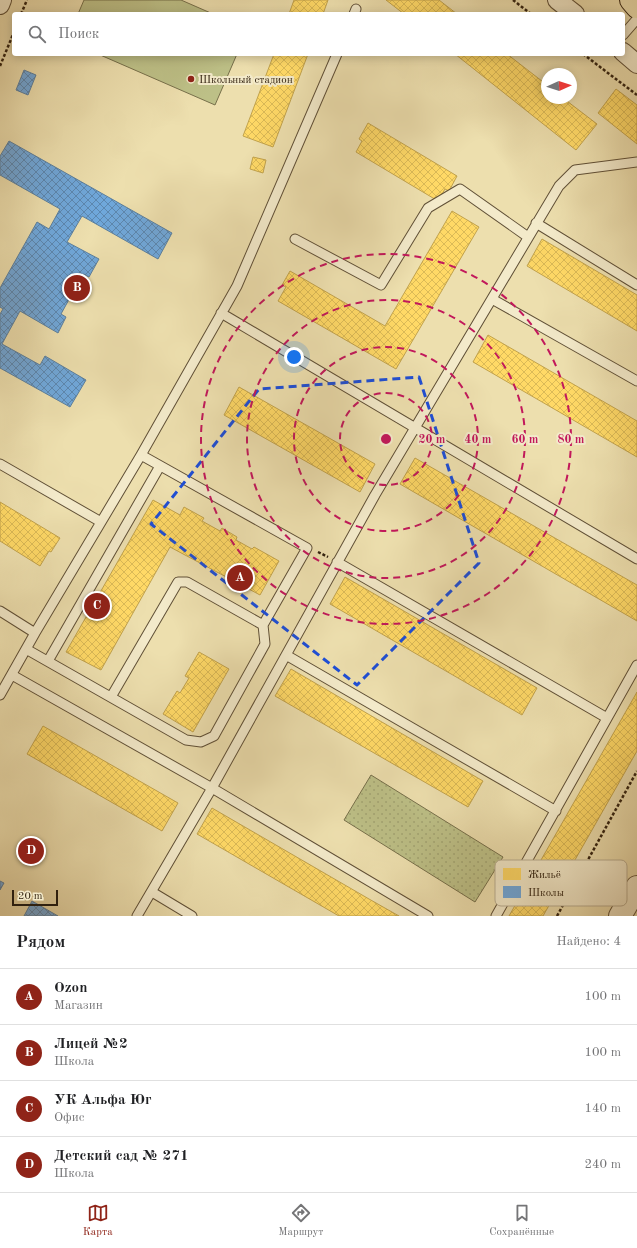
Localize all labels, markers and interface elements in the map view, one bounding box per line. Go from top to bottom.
search box [12,12,625,56]
icon: search [26,23,48,45]
text: Поиск [58,27,99,42]
north arrow [541,68,577,104]
marker: Школьный стадион [186,74,196,84]
place label: Школьный стадион [199,75,293,86]
pin: B [64,273,90,303]
your location [284,347,304,367]
centre of rings [379,432,393,446]
text: 20 m [419,434,446,446]
text: 40 m [465,434,492,446]
text: 60 m [512,434,539,446]
text: 80 m [558,434,585,446]
pin: A [227,563,253,593]
pin: C [84,591,110,621]
pin: D [18,836,44,866]
legend [495,860,627,906]
text: Жильё [528,870,561,881]
scale bar [12,888,58,907]
text: Школы [528,888,564,899]
text: 20 m [18,891,43,902]
text: Рядом [16,934,65,951]
text: Найдено: 4 [557,935,621,948]
text: Ozon [54,981,87,996]
text: A [24,990,34,1003]
text: 100 m [584,990,621,1003]
text: Магазин [54,999,103,1012]
text: Лицей №2 [54,1037,128,1052]
text: B [24,1046,34,1059]
text: 100 m [584,1046,621,1059]
text: Школа [54,1055,94,1068]
text: УК Альфа Юг [54,1093,152,1108]
text: C [25,1102,33,1115]
text: 140 m [584,1102,621,1115]
text: Офис [54,1111,84,1124]
text: Детский сад № 271 [54,1149,189,1164]
text: D [24,1158,34,1171]
text: 240 m [584,1158,621,1171]
text: Школа [54,1167,94,1180]
tab: Карта [83,1202,113,1240]
tab: Маршрут [278,1202,324,1240]
tab: Сохранённые [489,1202,554,1240]

